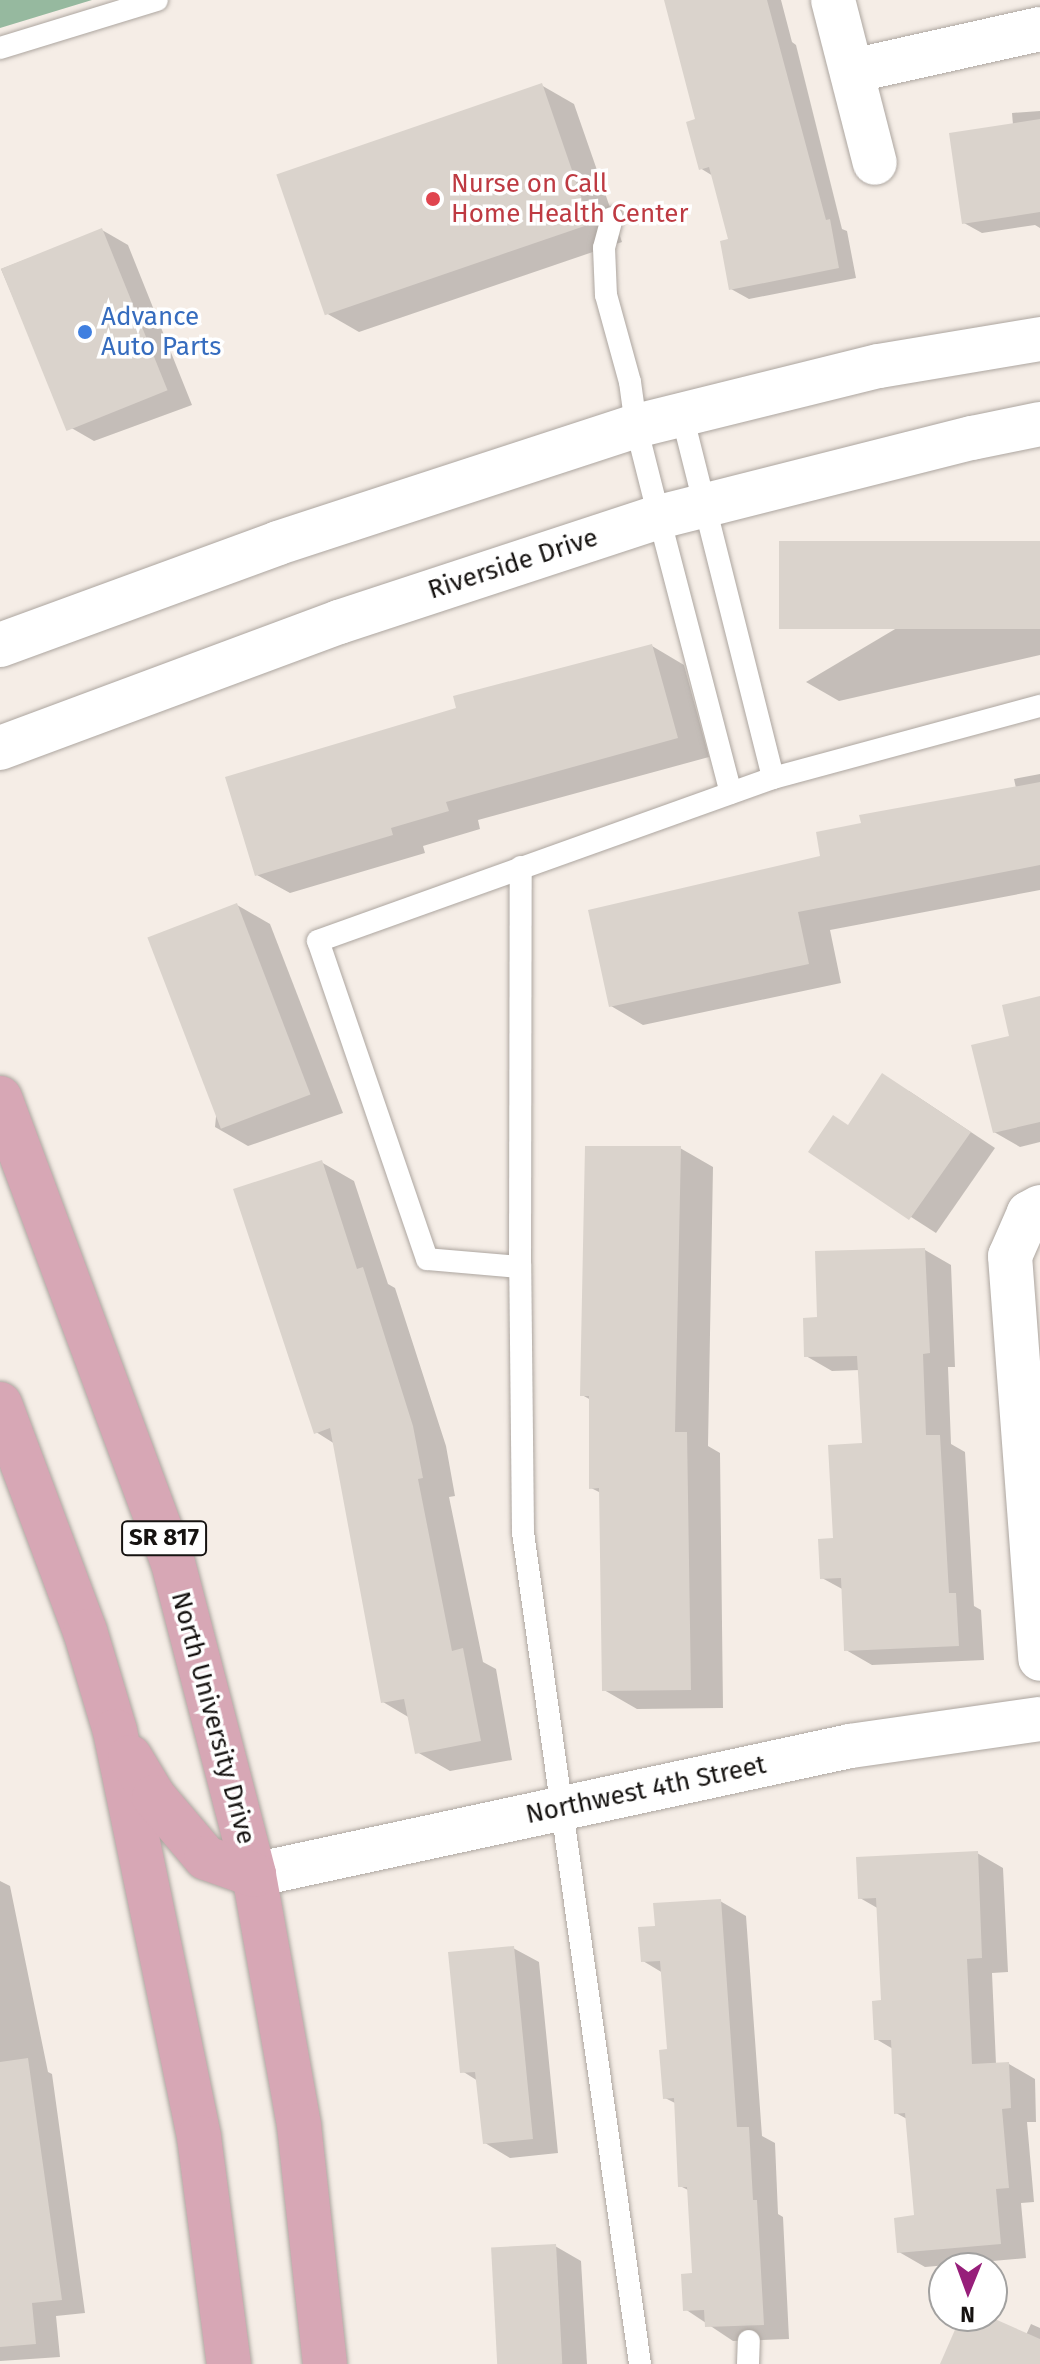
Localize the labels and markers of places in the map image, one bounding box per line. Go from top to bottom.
place label: Nurse on Call Home Health Center [451,168,688,230]
marker: Nurse on Call Home Health Center [422,188,444,210]
place label: Advance Auto Parts [101,301,221,362]
marker: Advance Auto Parts [76,323,94,341]

